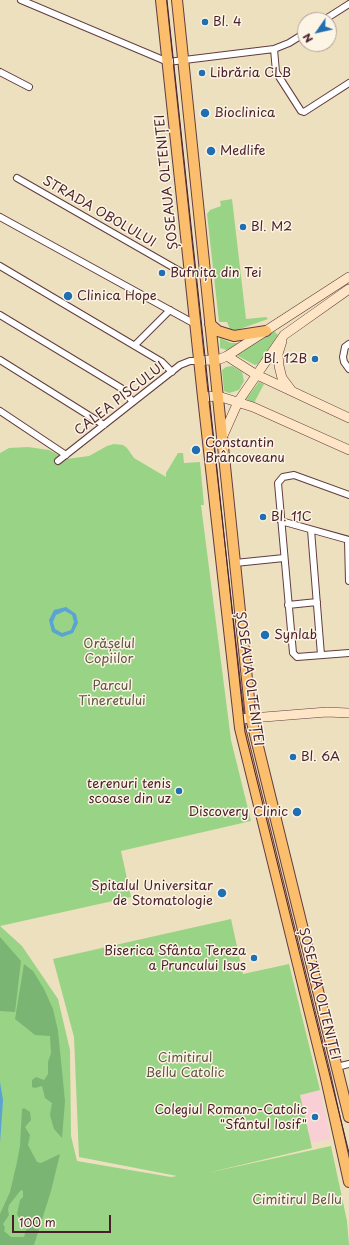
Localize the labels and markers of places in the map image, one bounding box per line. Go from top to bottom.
place label: Bl. 4 [213,14,241,30]
marker: Bl. 4 [200,17,210,27]
place label: Librăria CLB [210,65,291,81]
marker: Librăria CLB [197,68,207,78]
place label: Bioclinica [214,105,275,121]
marker: Bioclinica [199,107,211,119]
place label: Medlife [220,143,265,159]
marker: Medlife [205,145,217,157]
place label: Bl. M2 [251,219,292,235]
marker: Bl. M2 [238,222,248,232]
place label: Bufnița din Tei [170,265,262,281]
marker: Bufnița din Tei [157,268,167,278]
place label: Clinica Hope [77,288,157,304]
marker: Clinica Hope [62,290,74,302]
place label: Bl. 12B [263,351,307,367]
marker: Bl. 12B [310,354,320,364]
place label: Constantin Brâncoveanu [205,435,285,466]
marker: Constantin Brâncoveanu [190,444,202,456]
place label: Bl. 11C [271,509,312,525]
marker: Bl. 11C [258,512,268,522]
place label: Synlab [274,627,317,643]
marker: Synlab [259,629,271,641]
place label: Bl. 6A [301,749,340,765]
marker: Bl. 6A [288,752,298,762]
place label: terenuri tenis scoase din uz [87,776,171,807]
marker: terenuri tenis scoase din uz [174,786,184,796]
place label: Discovery Clinic [188,804,288,820]
marker: Discovery Clinic [291,806,303,818]
place label: Spitalul Universitar de Stomatologie [91,878,213,909]
marker: Spitalul Universitar de Stomatologie [216,887,228,899]
place label: Biserica Sfânta Tereza a Pruncului Isus [104,943,246,974]
marker: Biserica Sfânta Tereza a Pruncului Isus [249,953,259,963]
place label: Colegiul Romano-Catolic "Sfântul Iosif" [154,1102,307,1133]
marker: Colegiul Romano-Catolic "Sfântul Iosif" [310,1112,320,1122]

